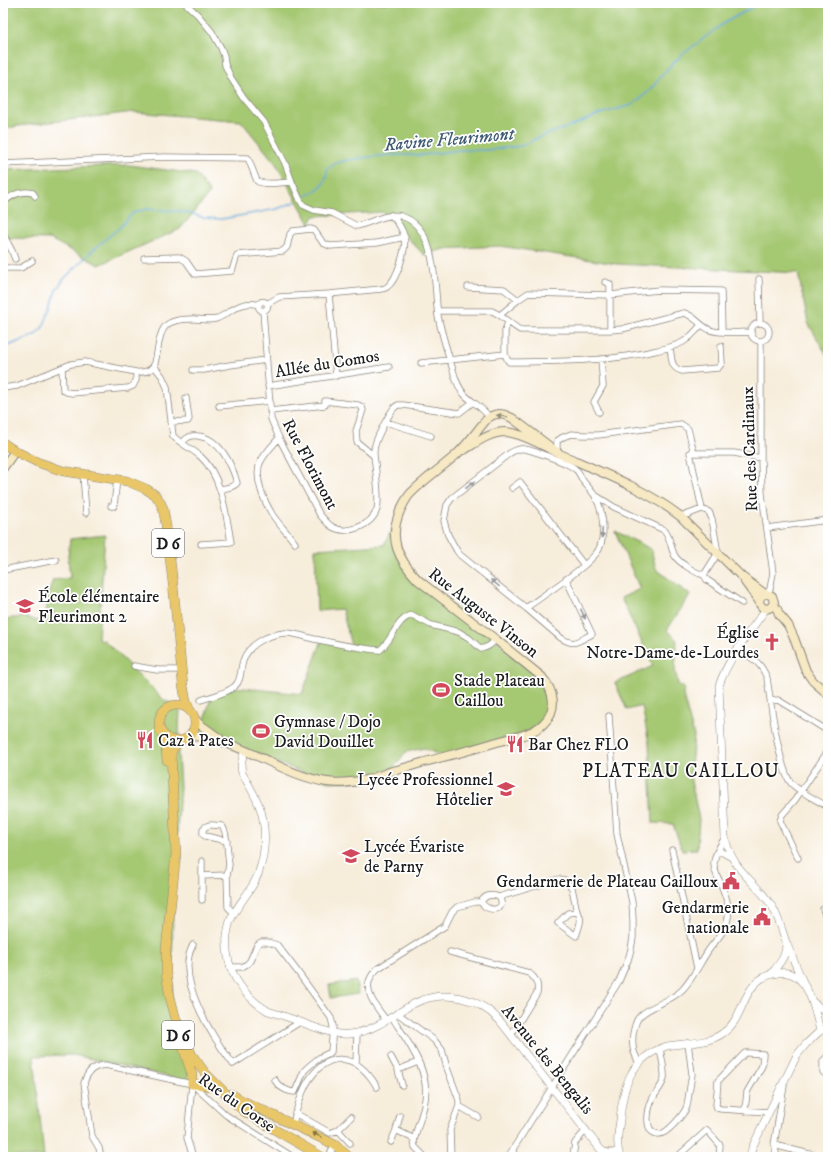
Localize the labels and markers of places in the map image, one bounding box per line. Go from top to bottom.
place label: École élémentaire Fleurimont 2 [38,586,159,628]
school or university icon: École élémentaire Fleurimont 2 [15,596,35,616]
place label: Église Notre-Dame-de-Lourdes [586,622,759,664]
church icon: Église Notre-Dame-de-Lourdes [762,632,782,652]
place label: Stade Plateau Caillou [454,670,545,712]
sports icon: Stade Plateau Caillou [431,680,451,700]
place label: Gymnase / Dojo David Douillet [274,711,381,753]
sports icon: Gymnase / Dojo David Douillet [251,721,271,741]
restaurant icon: Caz à Pates [135,730,155,750]
place label: Caz à Pates [158,730,234,752]
restaurant icon: Bar Chez FLO [505,734,525,754]
place label: Bar Chez FLO [528,734,629,756]
place label: Lycée Professionnel Hôtelier [357,769,494,811]
school or university icon: Lycée Professionnel Hôtelier [496,779,516,799]
place label: Lycée Évariste de Parny [364,836,464,878]
school or university icon: Lycée Évariste de Parny [341,846,361,866]
place label: Gendarmerie de Plateau Cailloux [496,871,719,893]
public building icon: Gendarmerie de Plateau Cailloux [721,871,741,891]
place label: Gendarmerie nationale [662,897,749,939]
public building icon: Gendarmerie nationale [752,907,772,927]

